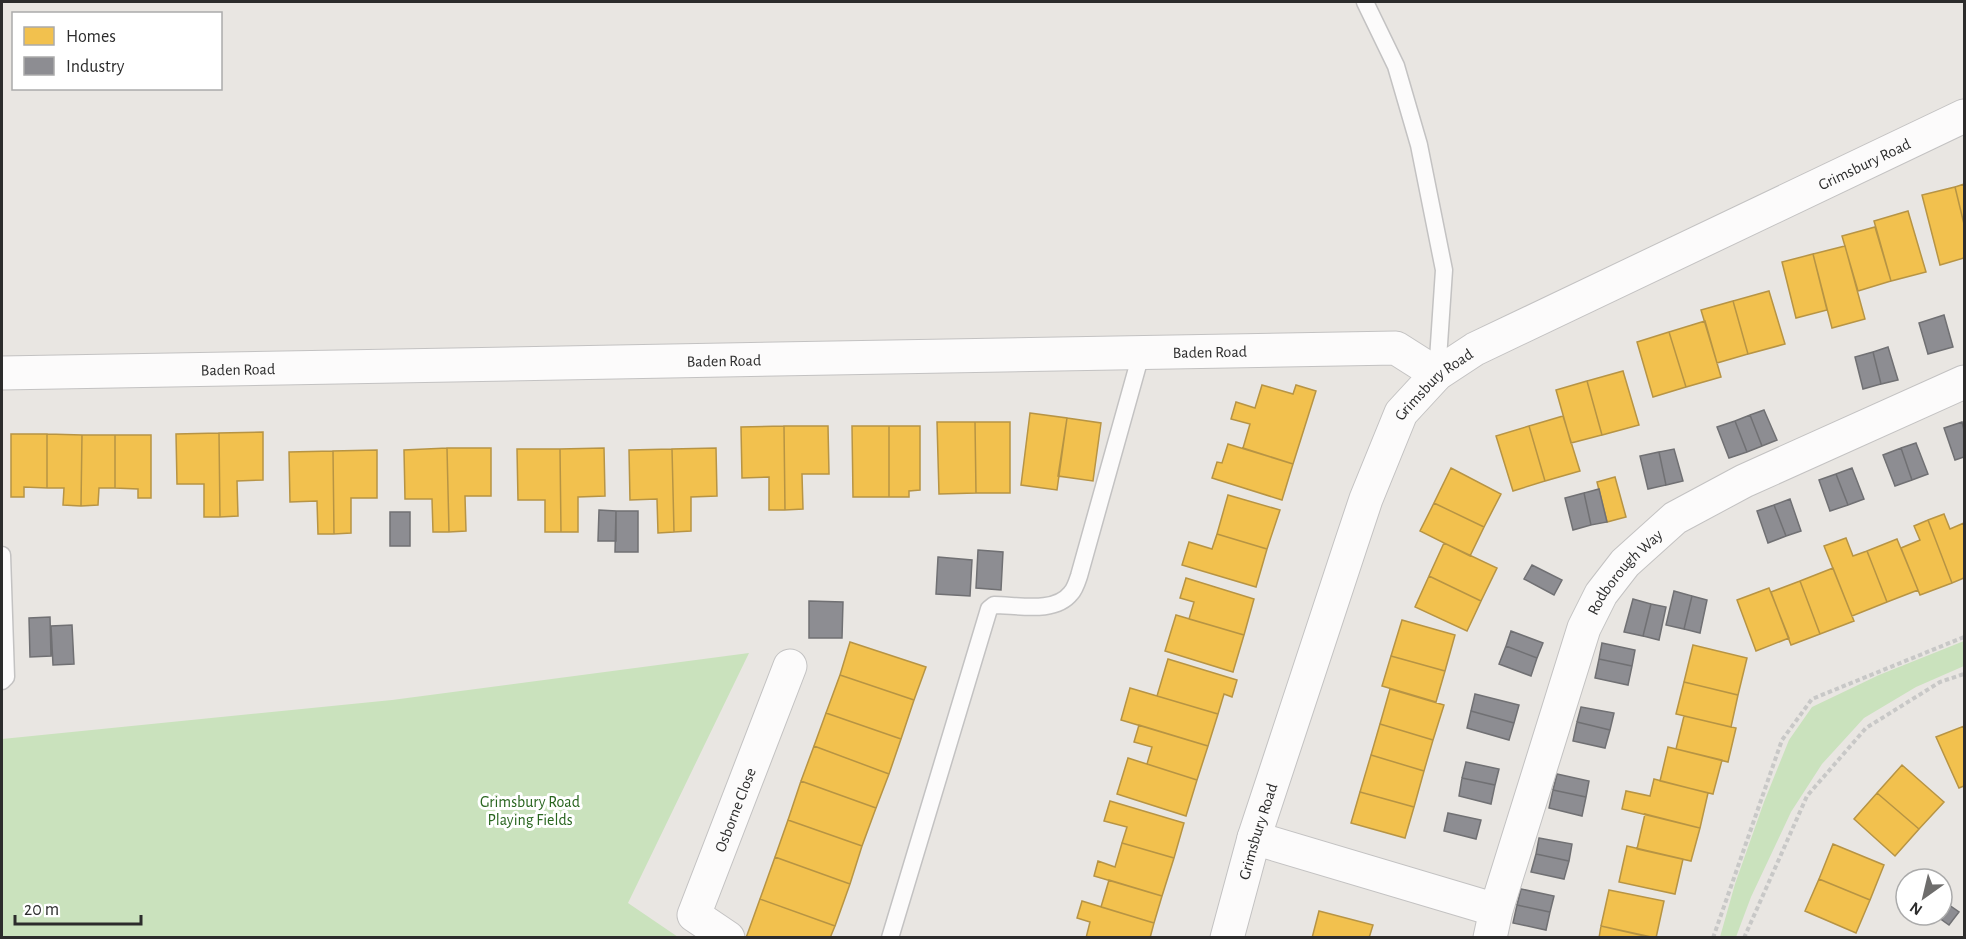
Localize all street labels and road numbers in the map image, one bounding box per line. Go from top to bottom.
street label: Grimsbury Road [1816,136,1913,193]
street label: Baden Road [1172,344,1247,361]
street label: Grimsbury Road [1392,346,1476,422]
street label: Baden Road [687,352,761,370]
street label: Baden Road [201,361,275,378]
street label: Rodborough Way [1585,526,1666,618]
street label: Osborne Close [712,766,759,854]
street label: Grimsbury Road [1236,781,1281,881]

